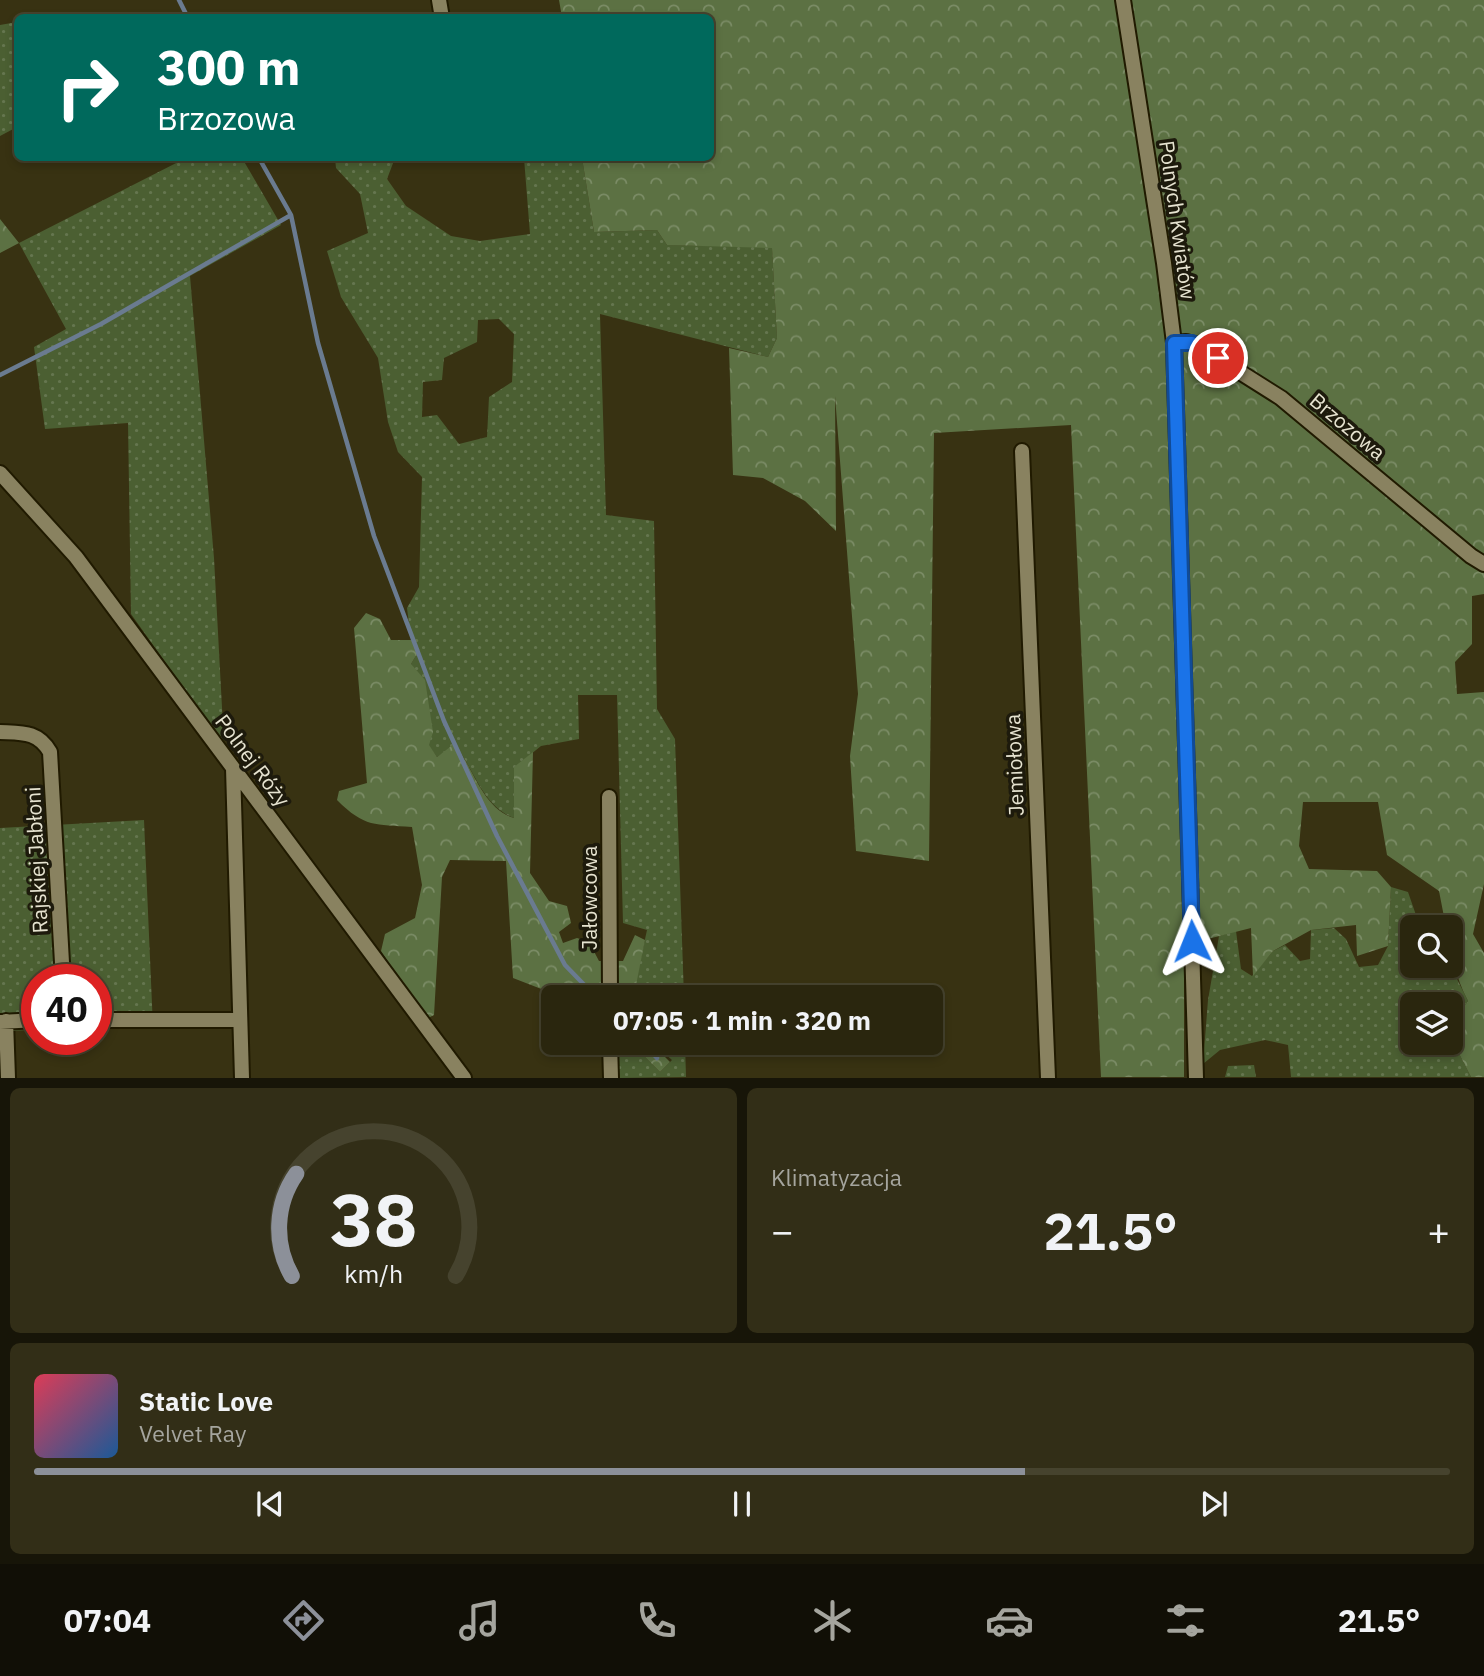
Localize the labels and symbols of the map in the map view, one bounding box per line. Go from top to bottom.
street label: Polnych Kwiatów [1153,139,1203,301]
pin [1188,328,1248,388]
street label: Brzozowa [1304,386,1392,466]
street label: Polnej Róży [209,708,297,812]
street label: Jemiołowa [998,713,1030,817]
street label: Rajskiej Jabłoni [18,786,54,934]
street label: Jałowcowa [575,846,603,950]
position arrow [1155,904,1229,978]
speed limit sign: 40 [21,964,112,1055]

